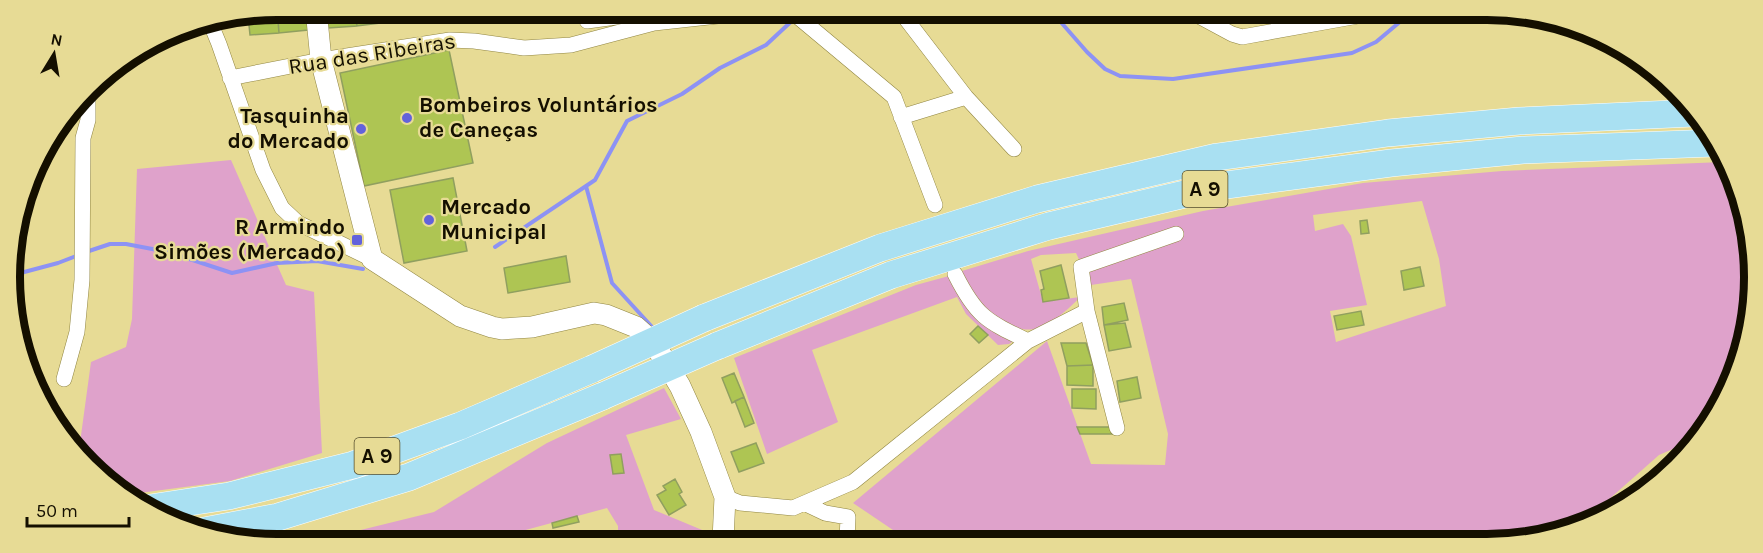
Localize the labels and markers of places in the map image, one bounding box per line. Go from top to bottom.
place label: Bombeiros Voluntários de Caneças [419,92,658,143]
place label: Tasquinha do Mercado [227,103,349,154]
marker: Bombeiros Voluntários de Caneças [400,111,414,125]
marker: Tasquinha do Mercado [354,122,368,136]
place label: Mercado Municipal [441,194,547,245]
marker: Mercado Municipal [422,213,436,227]
place label: R Armindo Simões (Mercado) [154,214,345,265]
marker: R Armindo Simões (Mercado) [350,233,364,247]

